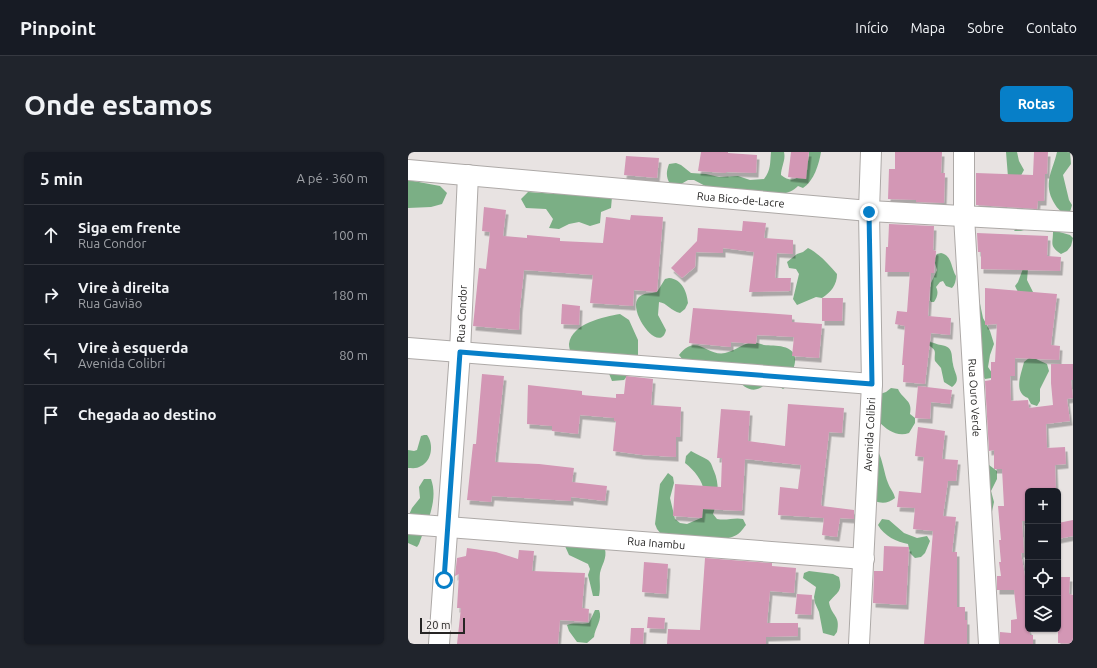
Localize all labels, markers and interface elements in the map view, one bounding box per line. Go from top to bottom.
text: Pinpoint [20,17,96,39]
text: Início [855,20,888,36]
text: Mapa [910,20,945,36]
text: Sobre [967,20,1004,36]
text: Contato [1026,20,1077,36]
button: Rotas [1000,86,1073,122]
text: Onde estamos [24,89,212,120]
text: 5 min [40,169,83,188]
text: A pé · 360 m [296,171,368,185]
street label: Rua Bico-de-Lacre [696,190,785,209]
route end [860,203,878,221]
text: Siga em frente [78,219,181,236]
icon: ahead [40,224,62,246]
text: 100 m [332,228,368,242]
text: Rua Condor [78,236,146,250]
text: Vire à direita [78,279,170,296]
icon: right [40,284,62,306]
street label: Rua Condor [454,284,469,343]
text: 180 m [332,288,368,302]
text: Rua Gavião [78,296,142,310]
text: Vire à esquerda [78,339,188,356]
icon: left [40,344,62,366]
text: 80 m [339,348,368,362]
text: Avenida Colibri [78,356,165,370]
street label: Rua Ouro Verde [966,358,983,437]
street label: Avenida Colibri [862,397,877,472]
icon: arrive [40,404,62,426]
text: Chegada ao destino [78,406,217,423]
map controls [1025,488,1061,632]
button: + [1025,488,1061,524]
button: − [1025,524,1061,560]
street label: Rua Inambu [627,535,686,551]
button: locate [1025,560,1061,596]
route start [435,571,453,589]
button: layers [1025,596,1061,632]
scale bar [420,616,465,635]
text: 20 m [426,619,450,631]

